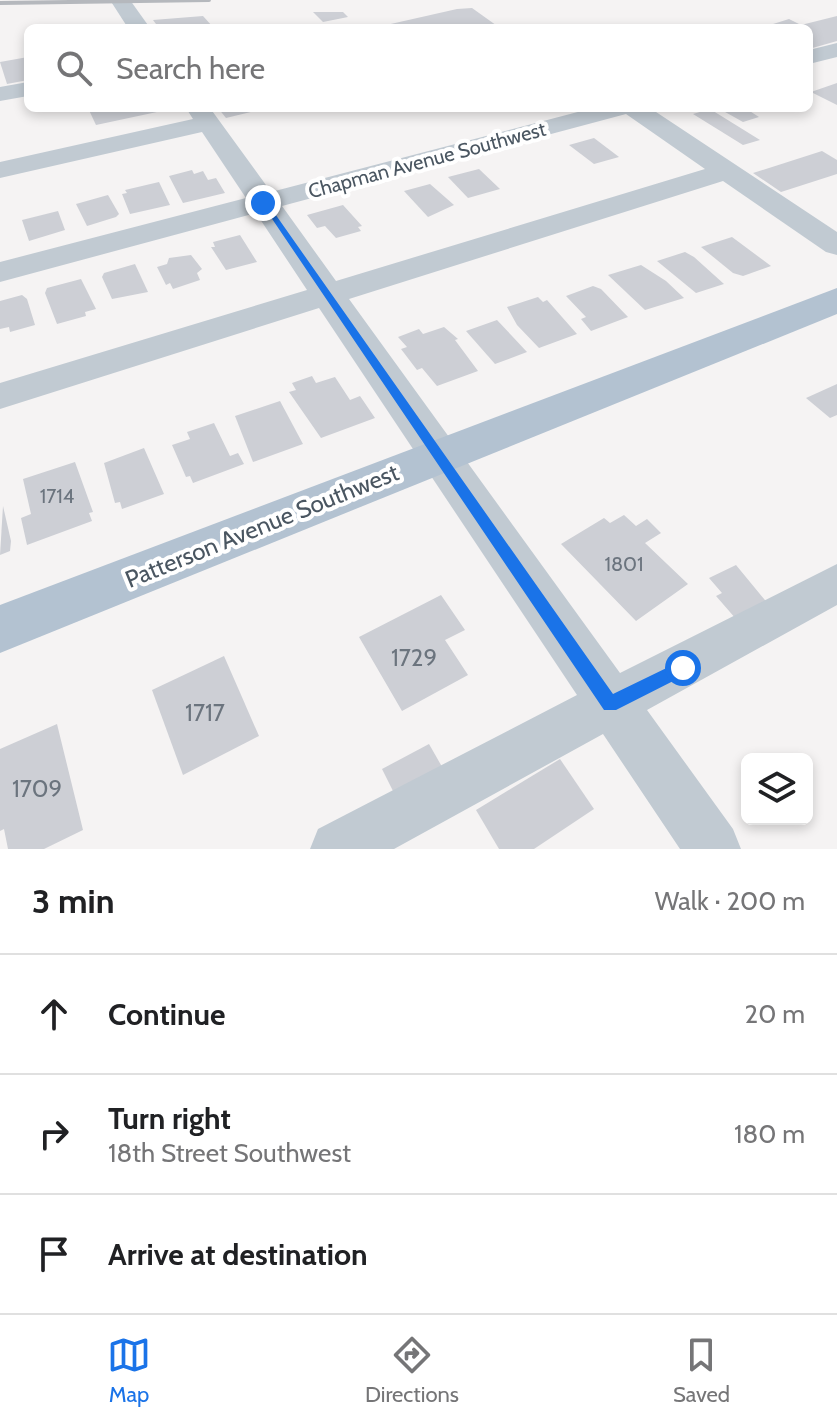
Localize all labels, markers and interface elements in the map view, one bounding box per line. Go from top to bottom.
search box [24,24,813,112]
icon: search [52,46,96,90]
text: Search here [116,50,265,87]
street label: Chapman Avenue Southwest [306,117,549,203]
route end [245,185,281,221]
street label: Patterson Avenue Southwest [121,457,403,594]
house number: 1714 [40,484,75,508]
house number: 1801 [604,552,644,576]
house number: 1729 [391,643,437,672]
route start [665,650,701,686]
house number: 1717 [185,698,225,727]
map controls [741,753,813,825]
button: layers [741,753,813,825]
house number: 1709 [12,774,62,803]
text: 3 min [32,880,114,922]
text: Walk · 200 m [655,885,805,917]
icon: ahead [32,992,76,1036]
text: Continue [108,996,225,1033]
text: 20 m [745,998,805,1030]
text: Turn right [108,1100,231,1137]
icon: right [32,1112,76,1156]
text: 180 m [734,1118,805,1150]
text: 18th Street Southwest [108,1137,351,1169]
icon: arrive [32,1232,76,1276]
text: Arrive at destination [108,1236,368,1273]
tab: Map [107,1333,151,1408]
tab: Directions [365,1333,459,1408]
tab: Saved [673,1333,730,1408]

